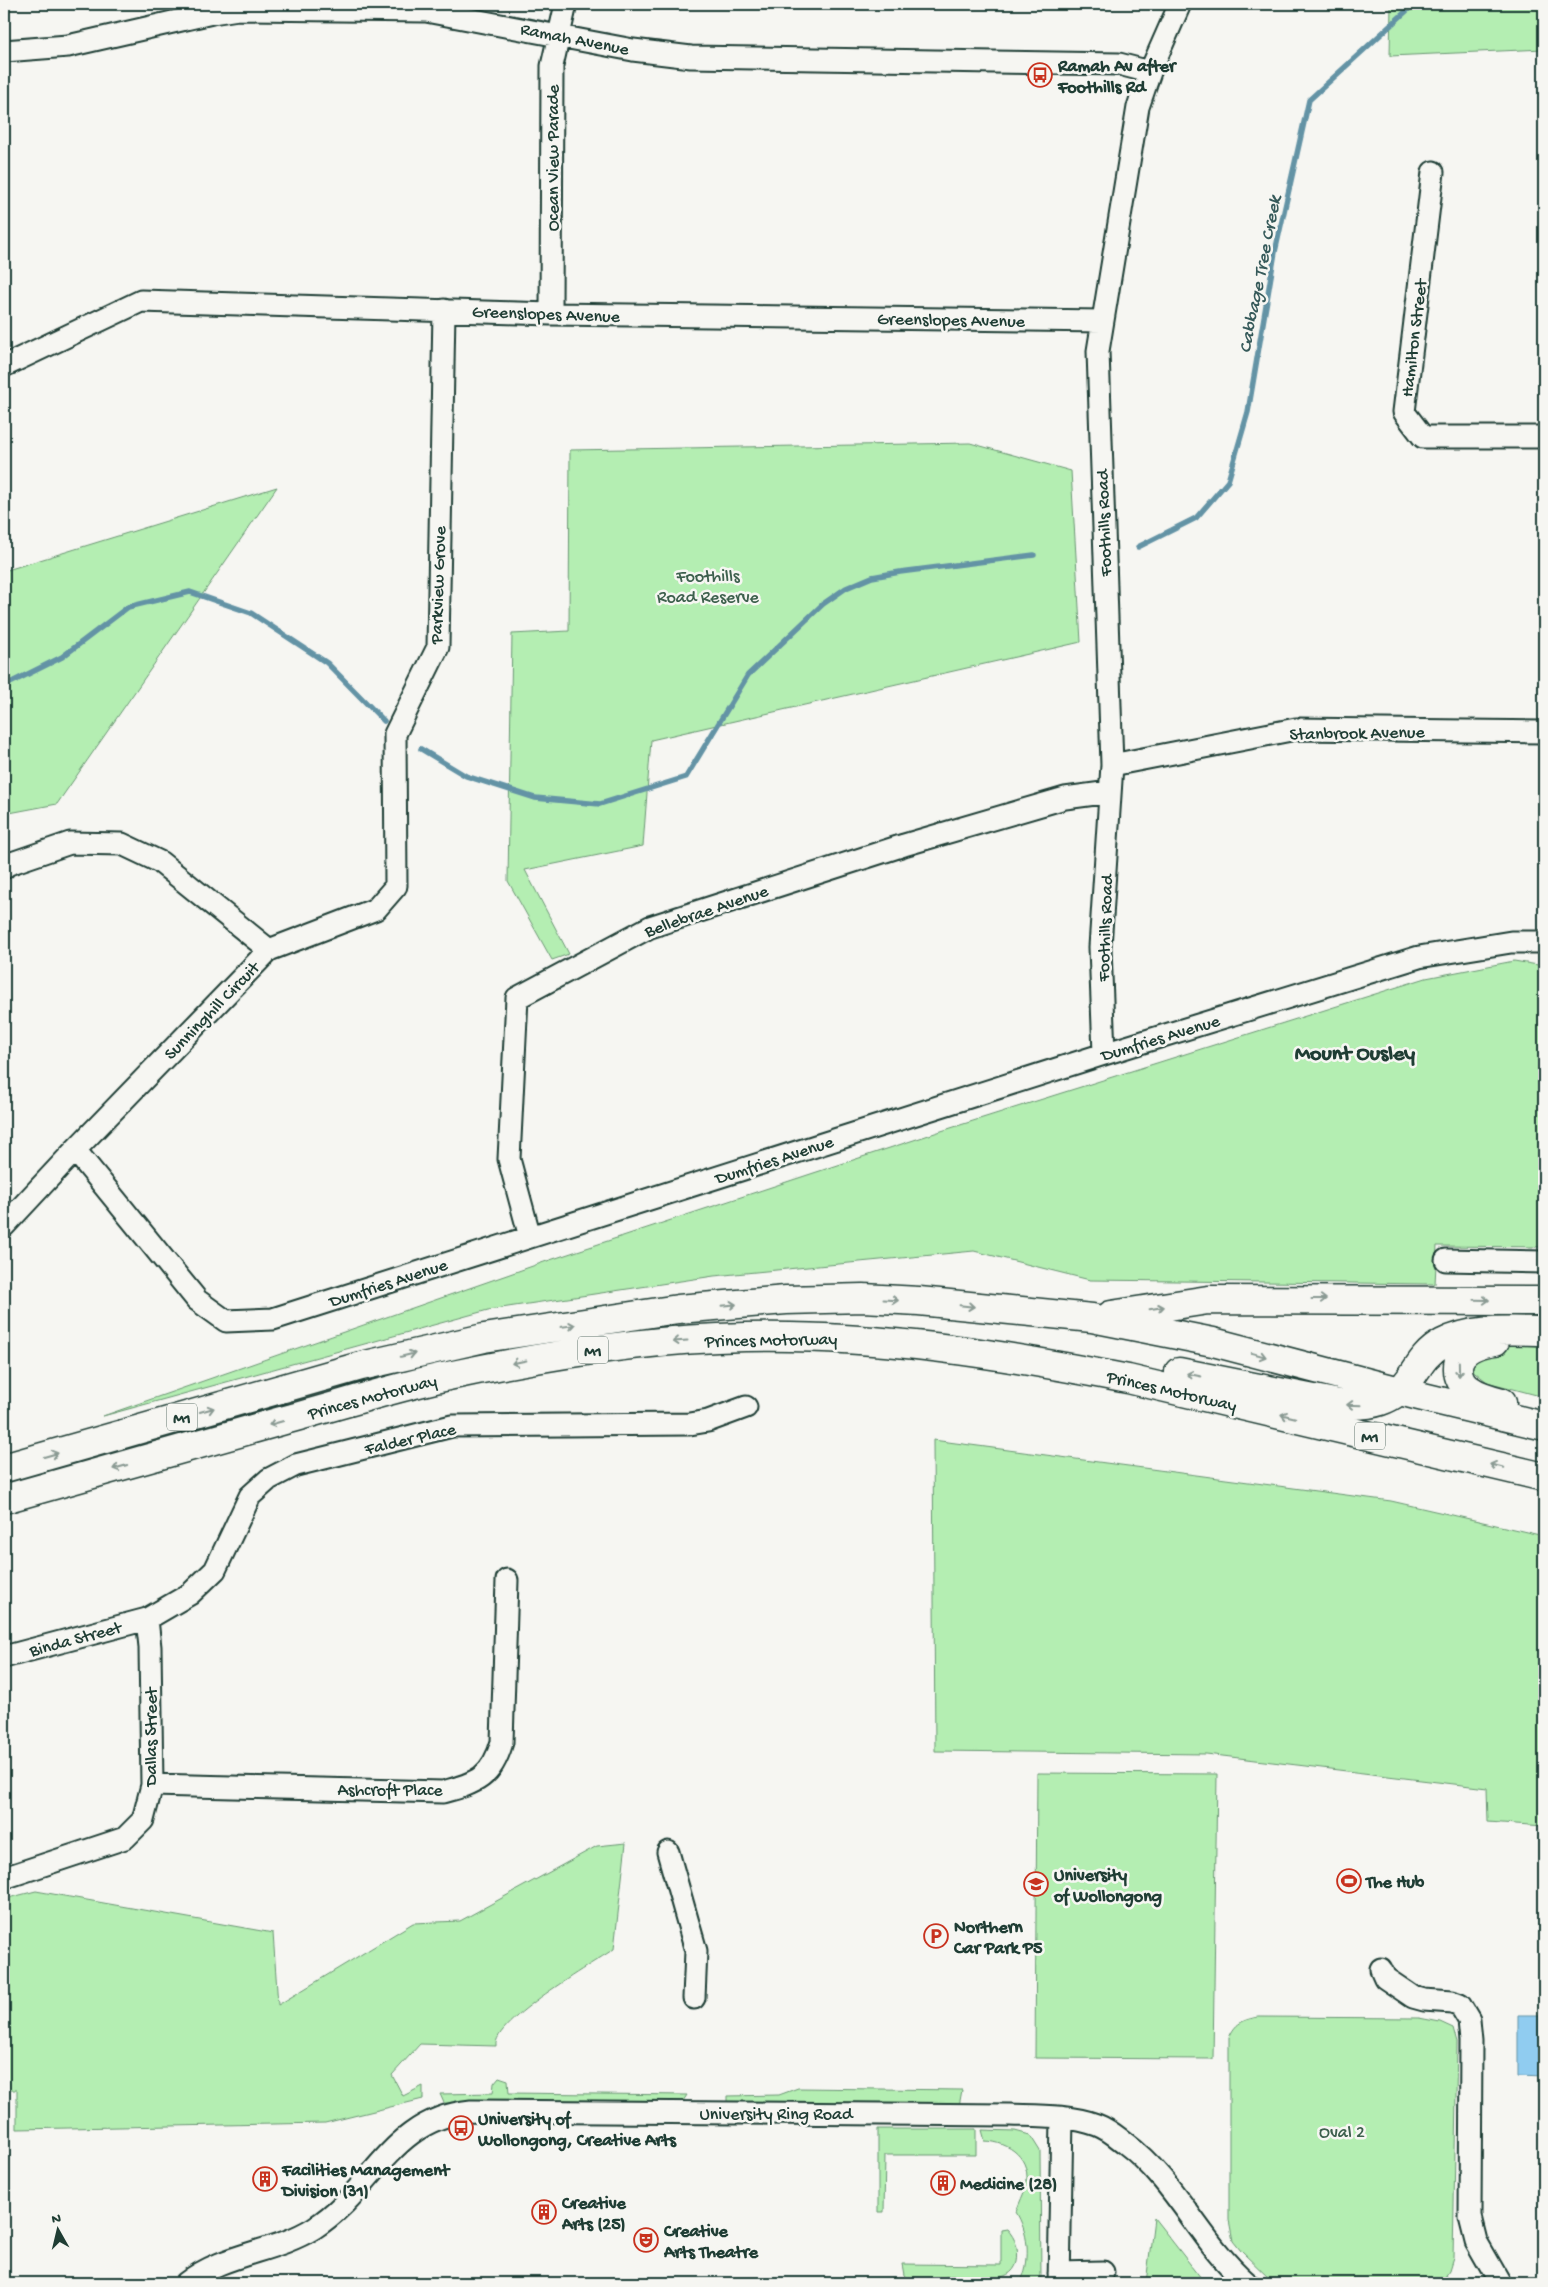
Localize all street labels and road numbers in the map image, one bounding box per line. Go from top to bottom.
street label: Ramah Avenue [518,20,631,61]
street label: Ocean View Parade [544,84,565,231]
street label: Hamilton Street [1398,277,1433,398]
street label: Greenslopes Avenue [472,302,621,329]
street label: Greenslopes Avenue [877,310,1026,333]
street label: Foothills Road [1093,468,1118,578]
street label: Parkview Grove [427,525,452,645]
street label: Stanbrook Avenue [1289,723,1426,746]
street label: Foothills Road [1094,873,1119,983]
street label: Bellebrae Avenue [641,881,772,944]
street label: Sunninghill Circuit [161,957,266,1065]
street label: Dumfries Avenue [1098,1011,1223,1068]
street label: Dumfries Avenue [712,1132,837,1191]
street label: Dumfries Avenue [326,1255,451,1314]
street label: Princes Motorway [703,1330,838,1353]
road number: M1 [578,1336,608,1364]
street label: Princes Motorway [1103,1367,1239,1418]
street label: Princes Motorway [305,1371,440,1426]
road number: M1 [167,1404,197,1430]
street label: Falder Place [362,1420,459,1461]
road number: M1 [1355,1422,1385,1450]
street label: Binda Street [26,1618,126,1663]
street label: Dallas Street [142,1686,163,1787]
street label: Ashcroft Place [337,1781,443,1802]
street label: University Ring Road [699,2105,854,2126]

